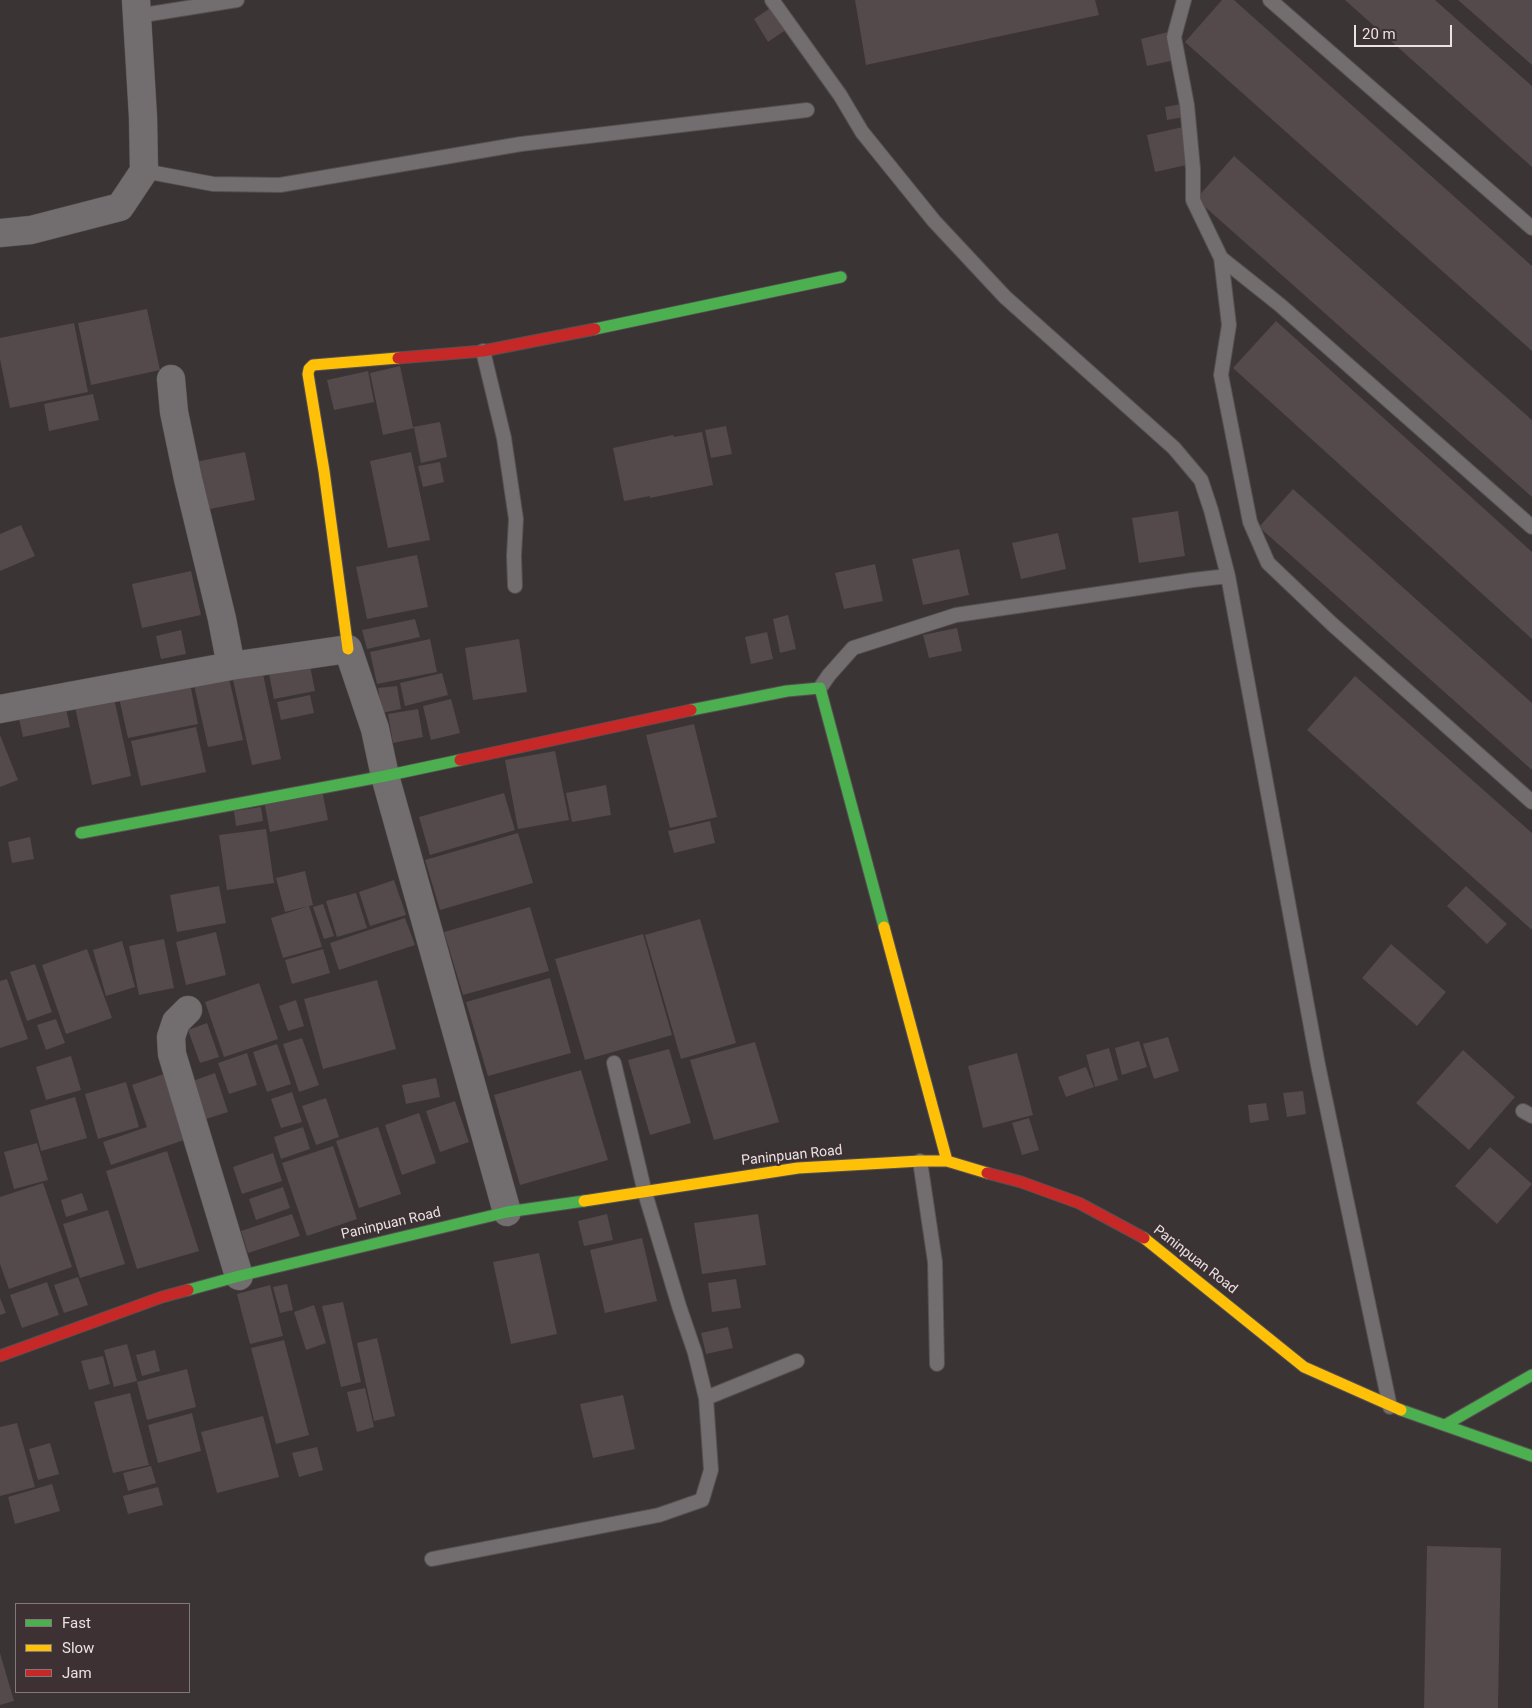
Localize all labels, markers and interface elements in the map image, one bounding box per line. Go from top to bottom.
scale bar [1357,15,1454,47]
text: 20 m [1362,25,1396,43]
street label: Paninpuan Road [741,1142,843,1170]
street label: Paninpuan Road [340,1204,442,1244]
street label: Paninpuan Road [1150,1222,1240,1298]
legend [15,1603,190,1693]
text: Fast [62,1614,91,1632]
text: Slow [62,1639,94,1657]
text: Jam [62,1664,92,1682]

